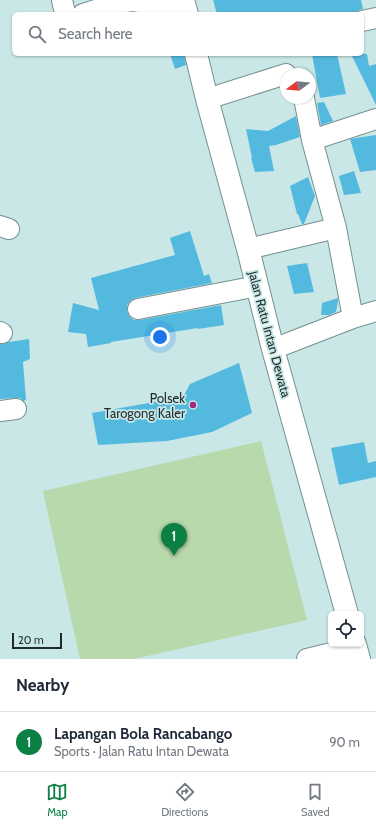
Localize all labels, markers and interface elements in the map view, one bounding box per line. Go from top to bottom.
search box [12,12,364,56]
icon: search [26,23,48,45]
text: Search here [58,25,133,43]
north arrow [280,68,316,104]
street label: Jalan Ratu Intan Dewata [245,268,295,400]
your location [150,327,170,347]
place label: Polsek Tarogong Kaler [104,390,186,421]
marker: Polsek Tarogong Kaler [188,400,198,410]
pin: 1 [161,523,187,556]
map controls [328,611,364,647]
button: locate [328,611,364,647]
scale bar [12,631,62,650]
text: 20 m [18,633,44,647]
text: Nearby [16,675,69,695]
text: Lapangan Bola Rancabango [54,725,232,743]
text: 1 [27,734,31,750]
text: 90 m [329,734,360,750]
text: Sports · Jalan Ratu Intan Dewata [54,743,229,759]
tab: Map [46,781,68,819]
tab: Directions [161,781,208,819]
tab: Saved [301,781,330,819]

